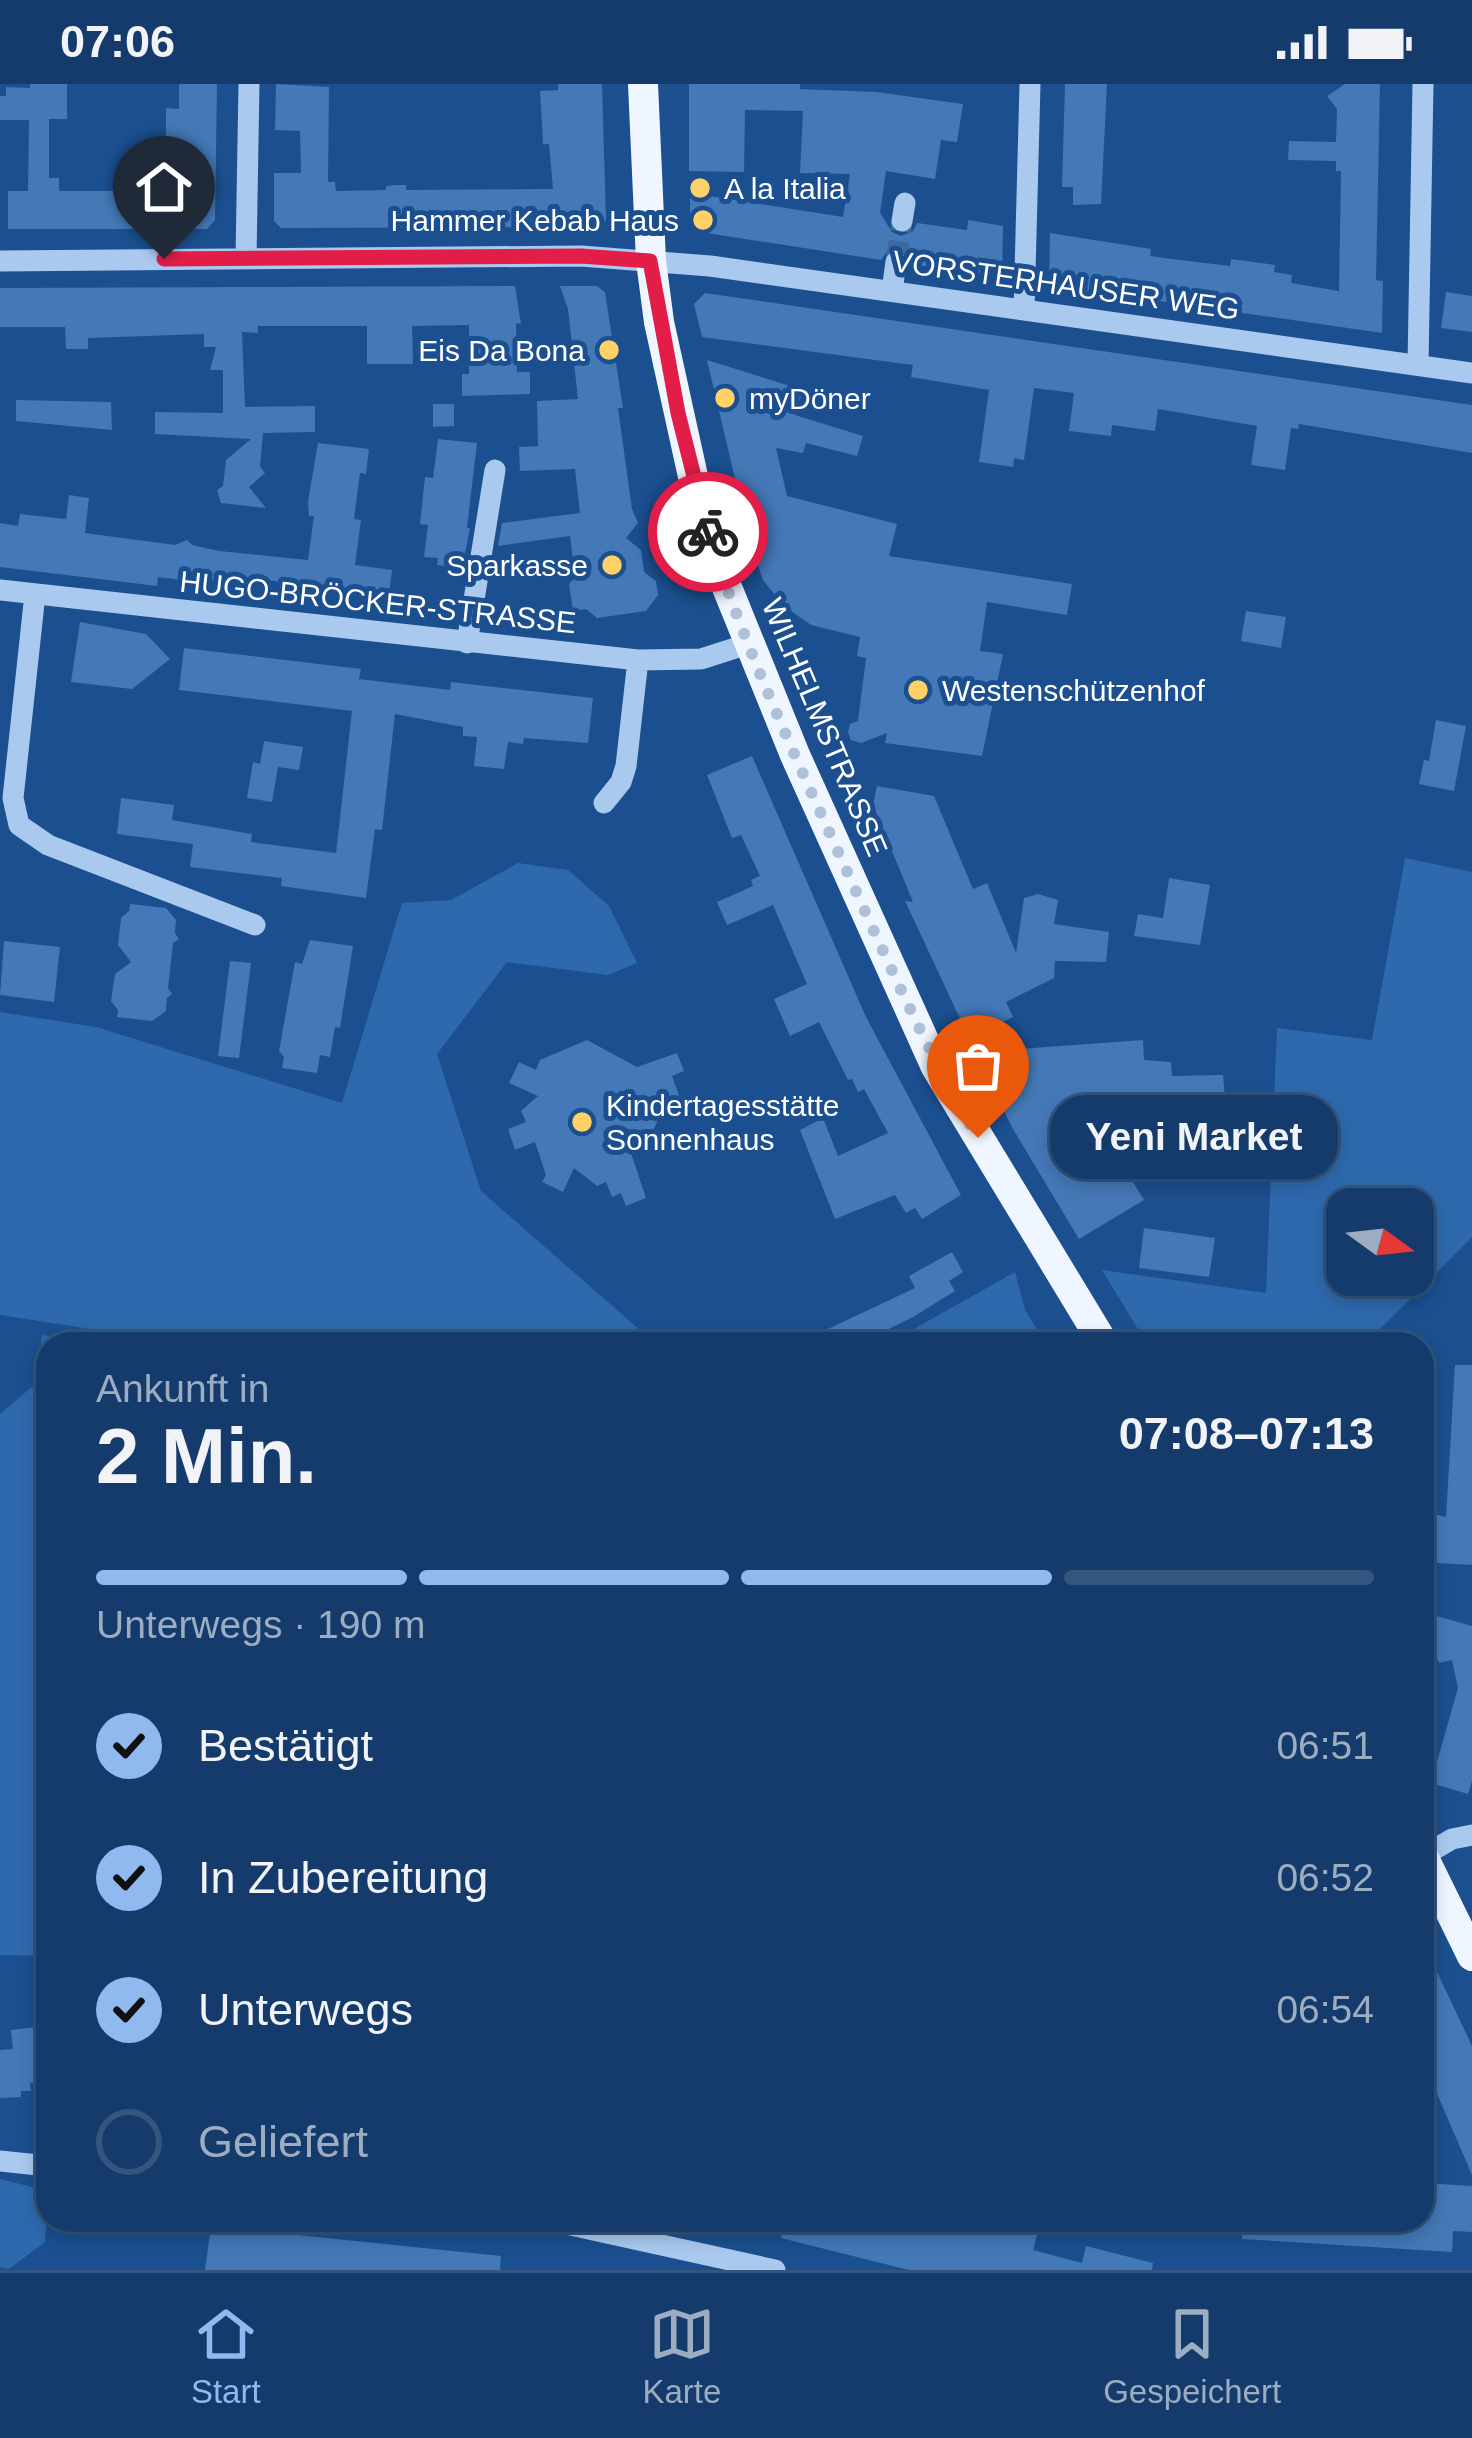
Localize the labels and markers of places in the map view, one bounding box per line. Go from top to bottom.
pin [113,136,215,259]
place label: A la Italia [724,172,846,205]
marker: A la Italia [687,175,713,201]
place label: Hammer Kebab Haus [391,204,679,237]
marker: Hammer Kebab Haus [690,207,716,233]
place label: Eis Da Bona [418,334,585,367]
marker: Eis Da Bona [596,337,622,363]
place label: myDöner [749,382,871,415]
marker: myDöner [712,385,738,411]
place label: Sparkasse [446,549,588,582]
marker: Sparkasse [599,552,625,578]
place label: Westenschützenhof [942,674,1206,707]
marker: Westenschützenhof [905,677,931,703]
pin [927,1015,1029,1138]
place label: Kindertagesstätte Sonnenhaus [606,1089,839,1156]
callout: Yeni Market [1050,1096,1338,1180]
marker: Kindertagesstätte Sonnenhaus [569,1109,595,1135]

